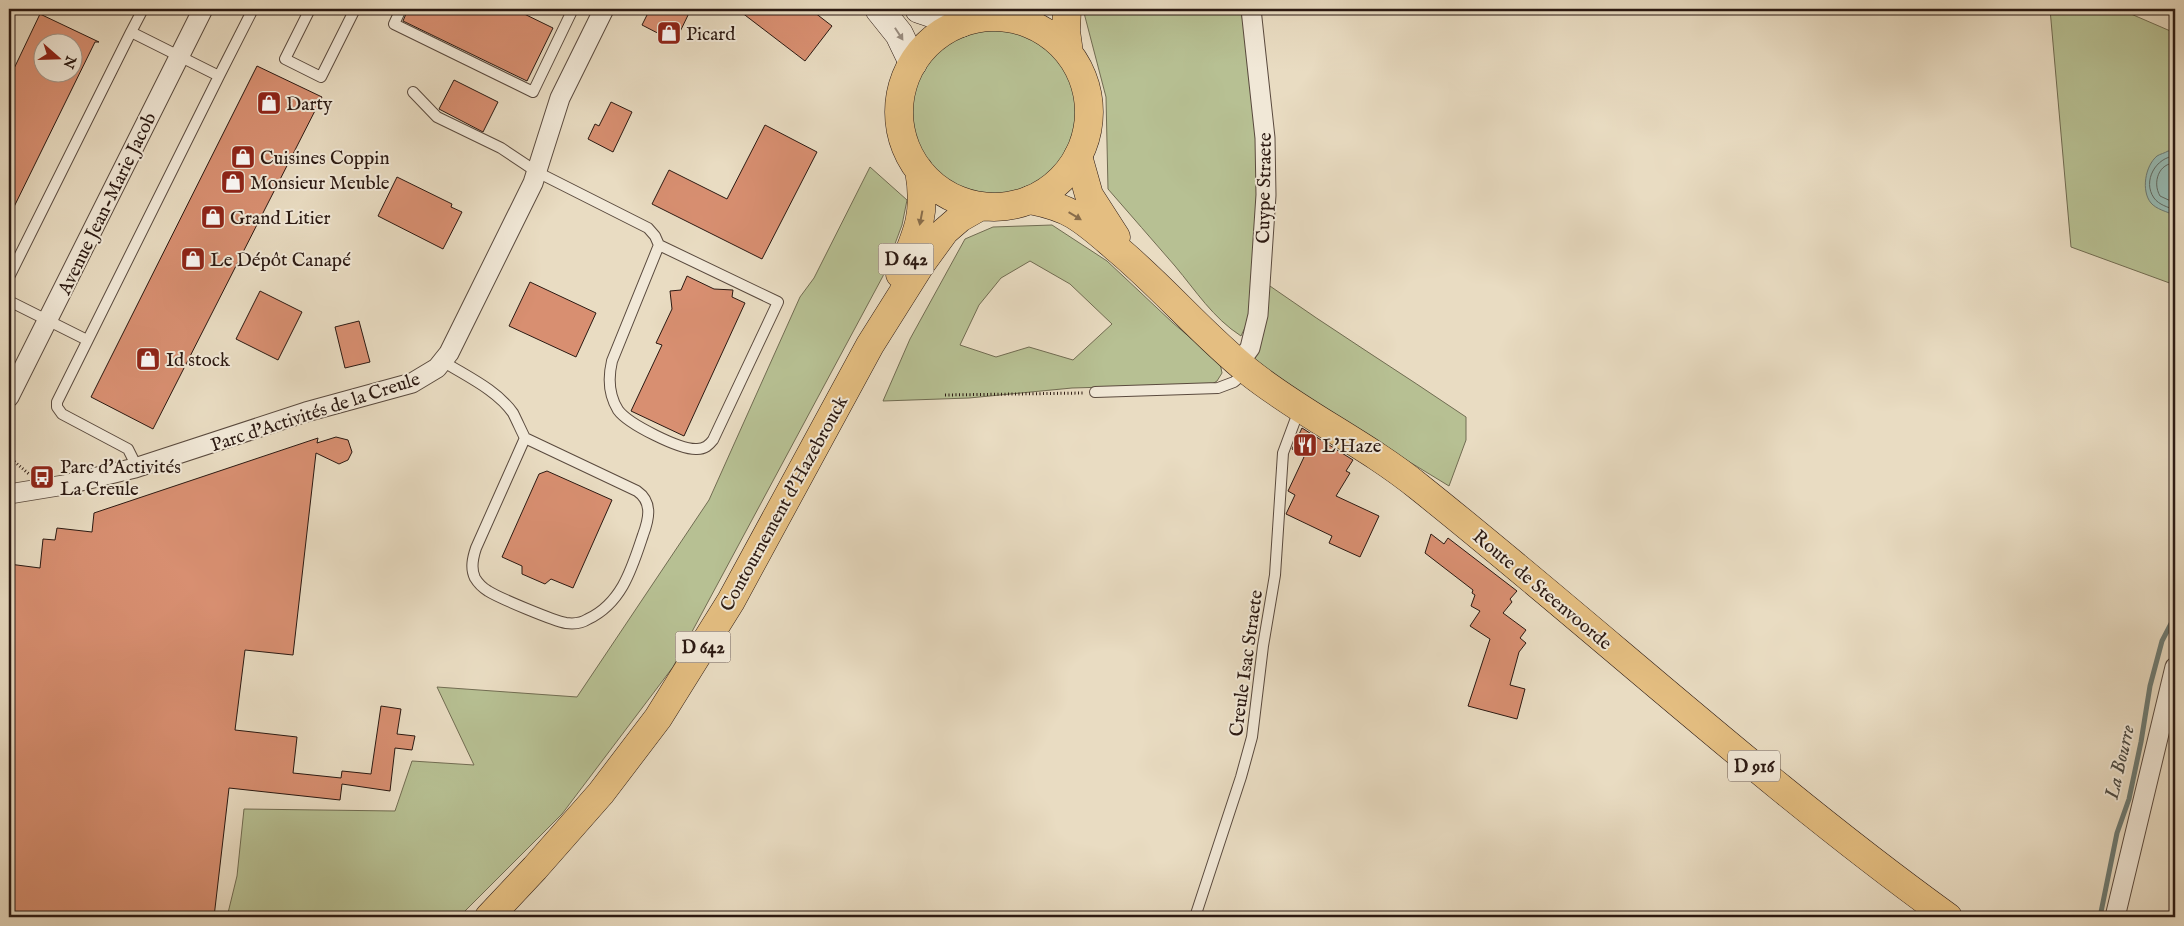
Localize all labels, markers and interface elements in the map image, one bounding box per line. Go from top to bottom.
shop icon: Picard [656,20,682,46]
place label: Picard [686,23,736,47]
one-way arrow [894,27,904,41]
north arrow [32,32,82,82]
text: N [59,52,80,71]
shop icon: Darty [256,90,282,116]
place label: Darty [286,93,333,117]
street label: Avenue Jean-Marie Jacob [53,109,162,300]
street label: Cuype Straete [1252,132,1278,244]
shop icon: Cuisines Coppin [230,144,256,170]
place label: Cuisines Coppin [260,147,390,171]
shop icon: Monsieur Meuble [220,169,246,195]
place label: Monsieur Meuble [250,172,390,196]
shop icon: Grand Litier [200,204,226,230]
place label: Grand Litier [230,207,330,231]
one-way arrow [916,211,924,227]
one-way arrow [1069,212,1082,221]
road number: D 642 [878,243,934,274]
shop icon: Le Dépôt Canapé [180,246,206,272]
place label: Le Dépôt Canapé [210,249,351,273]
shop icon: Id stock [135,346,161,372]
place label: Id stock [166,349,231,373]
street label: Parc d'Activités de la Creule [208,368,423,458]
street label: Contournement d'Hazebrouck [715,391,855,616]
restaurant icon: L'Haze [1292,432,1318,458]
place label: L'Haze [1322,435,1382,459]
place label: Parc d'Activités La Creule [60,456,181,502]
bus stop icon: Parc d'Activités La Creule [29,464,55,490]
street label: Route de Steenvoorde [1467,525,1617,656]
street label: Creule Isac Straete [1225,588,1269,738]
road number: D 642 [676,632,730,662]
water label: La Bourre [2100,722,2141,803]
road number: D 916 [1728,750,1780,781]

